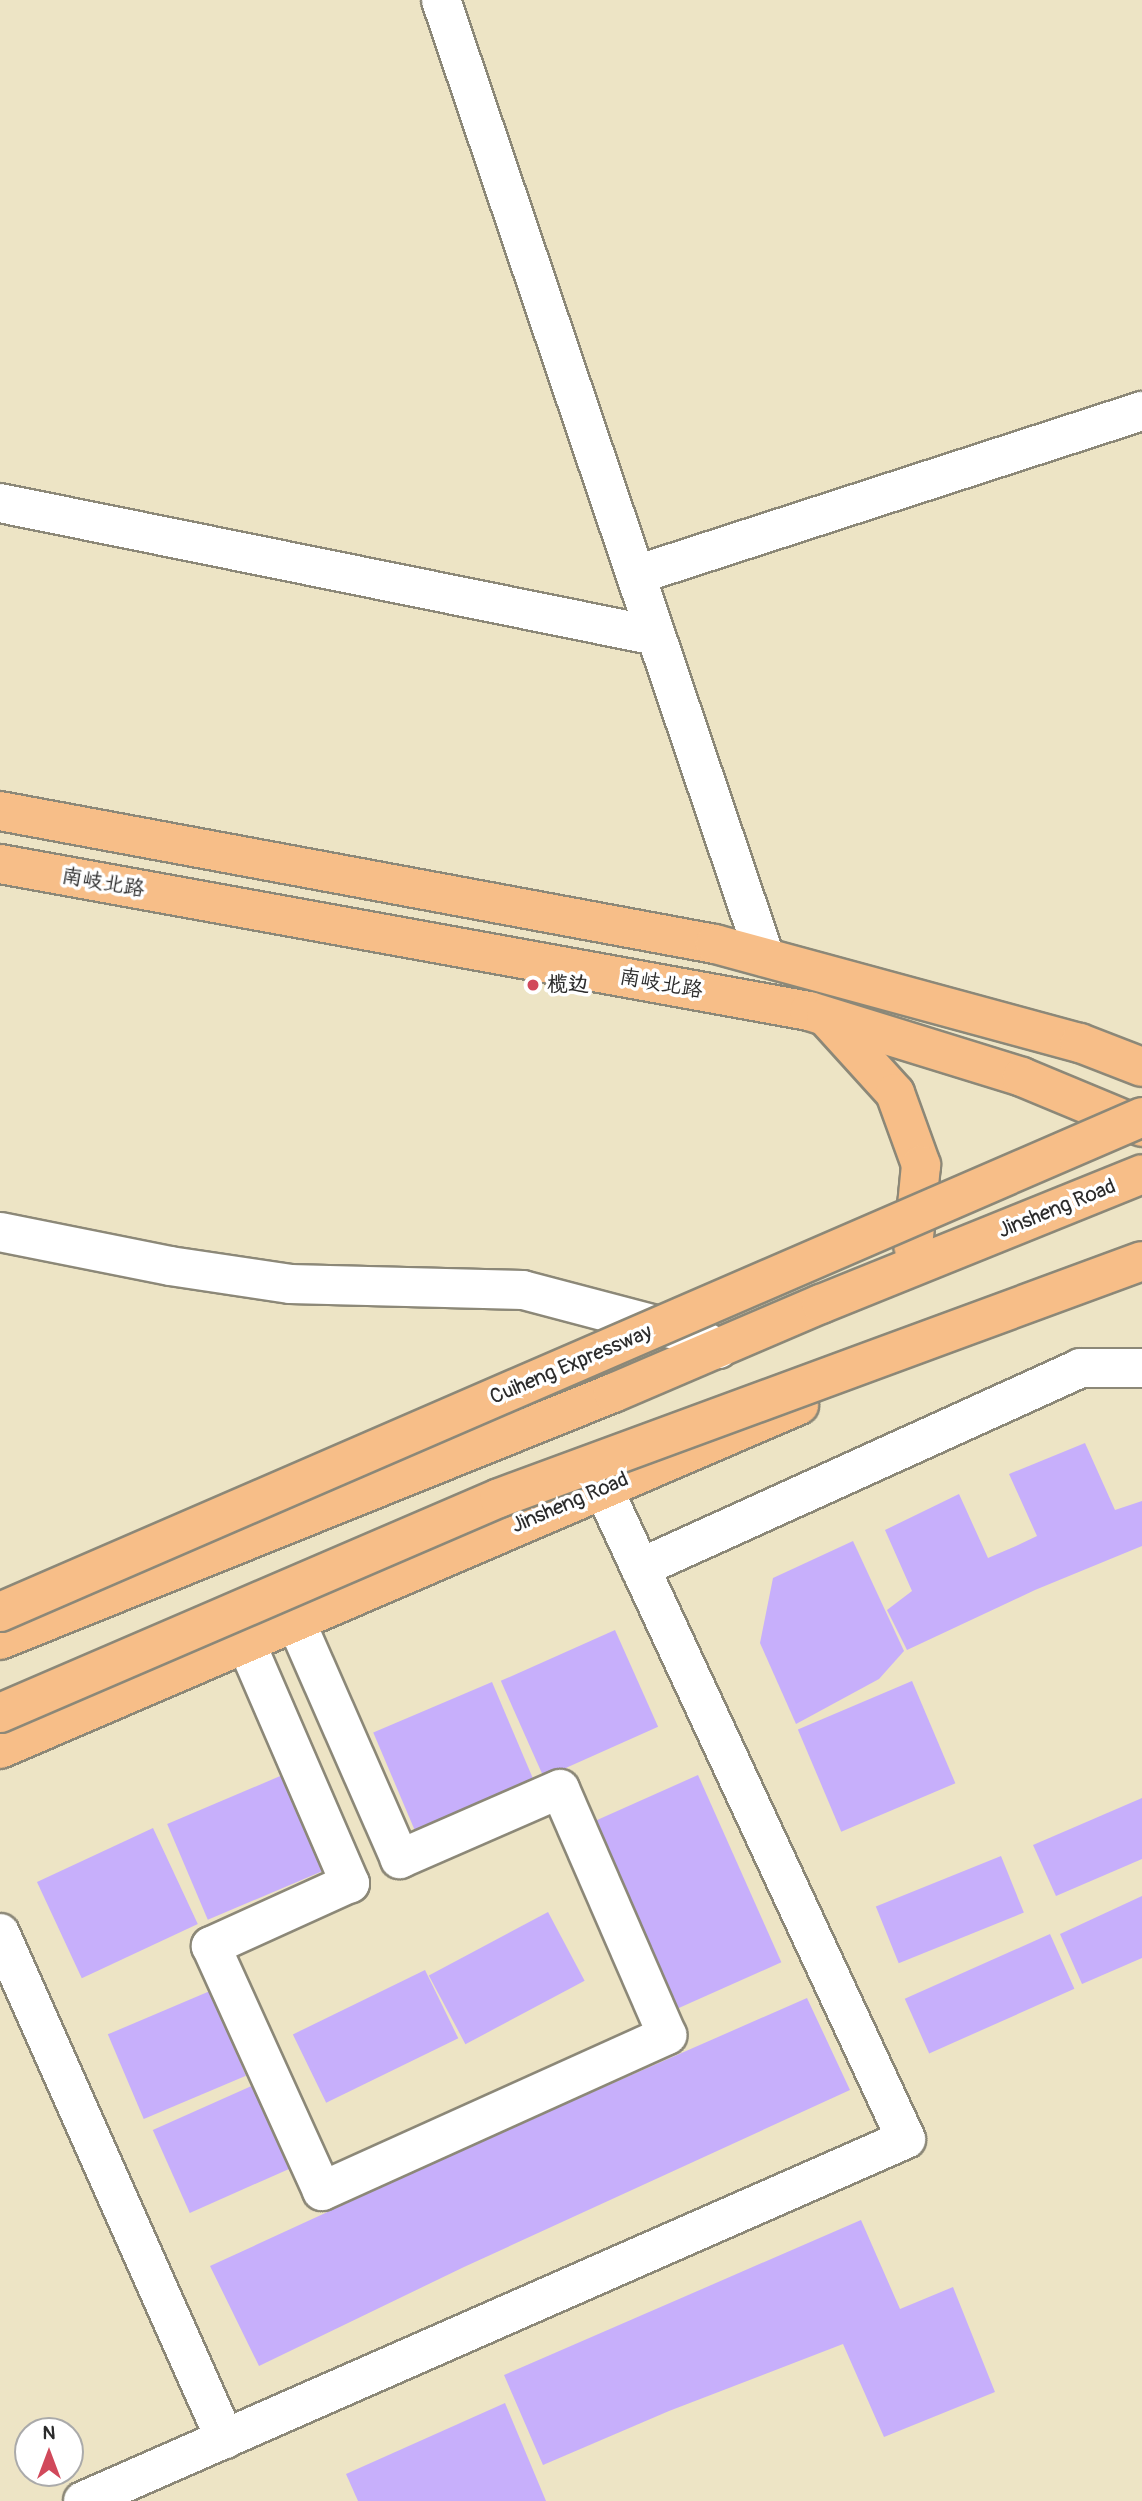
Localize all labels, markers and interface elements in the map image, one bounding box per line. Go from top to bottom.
street label: 南岐北路 [59,863,147,903]
street label: 南岐北路 [617,964,705,1004]
place label: 榄边 [547,972,589,998]
marker: 榄边 [525,977,541,993]
street label: Jinsheng Road [994,1174,1120,1244]
street label: Cuiheng Expressway [486,1320,656,1410]
street label: Jinsheng Road [508,1467,632,1539]
north arrow [14,2417,84,2487]
text: N [43,2421,55,2445]

